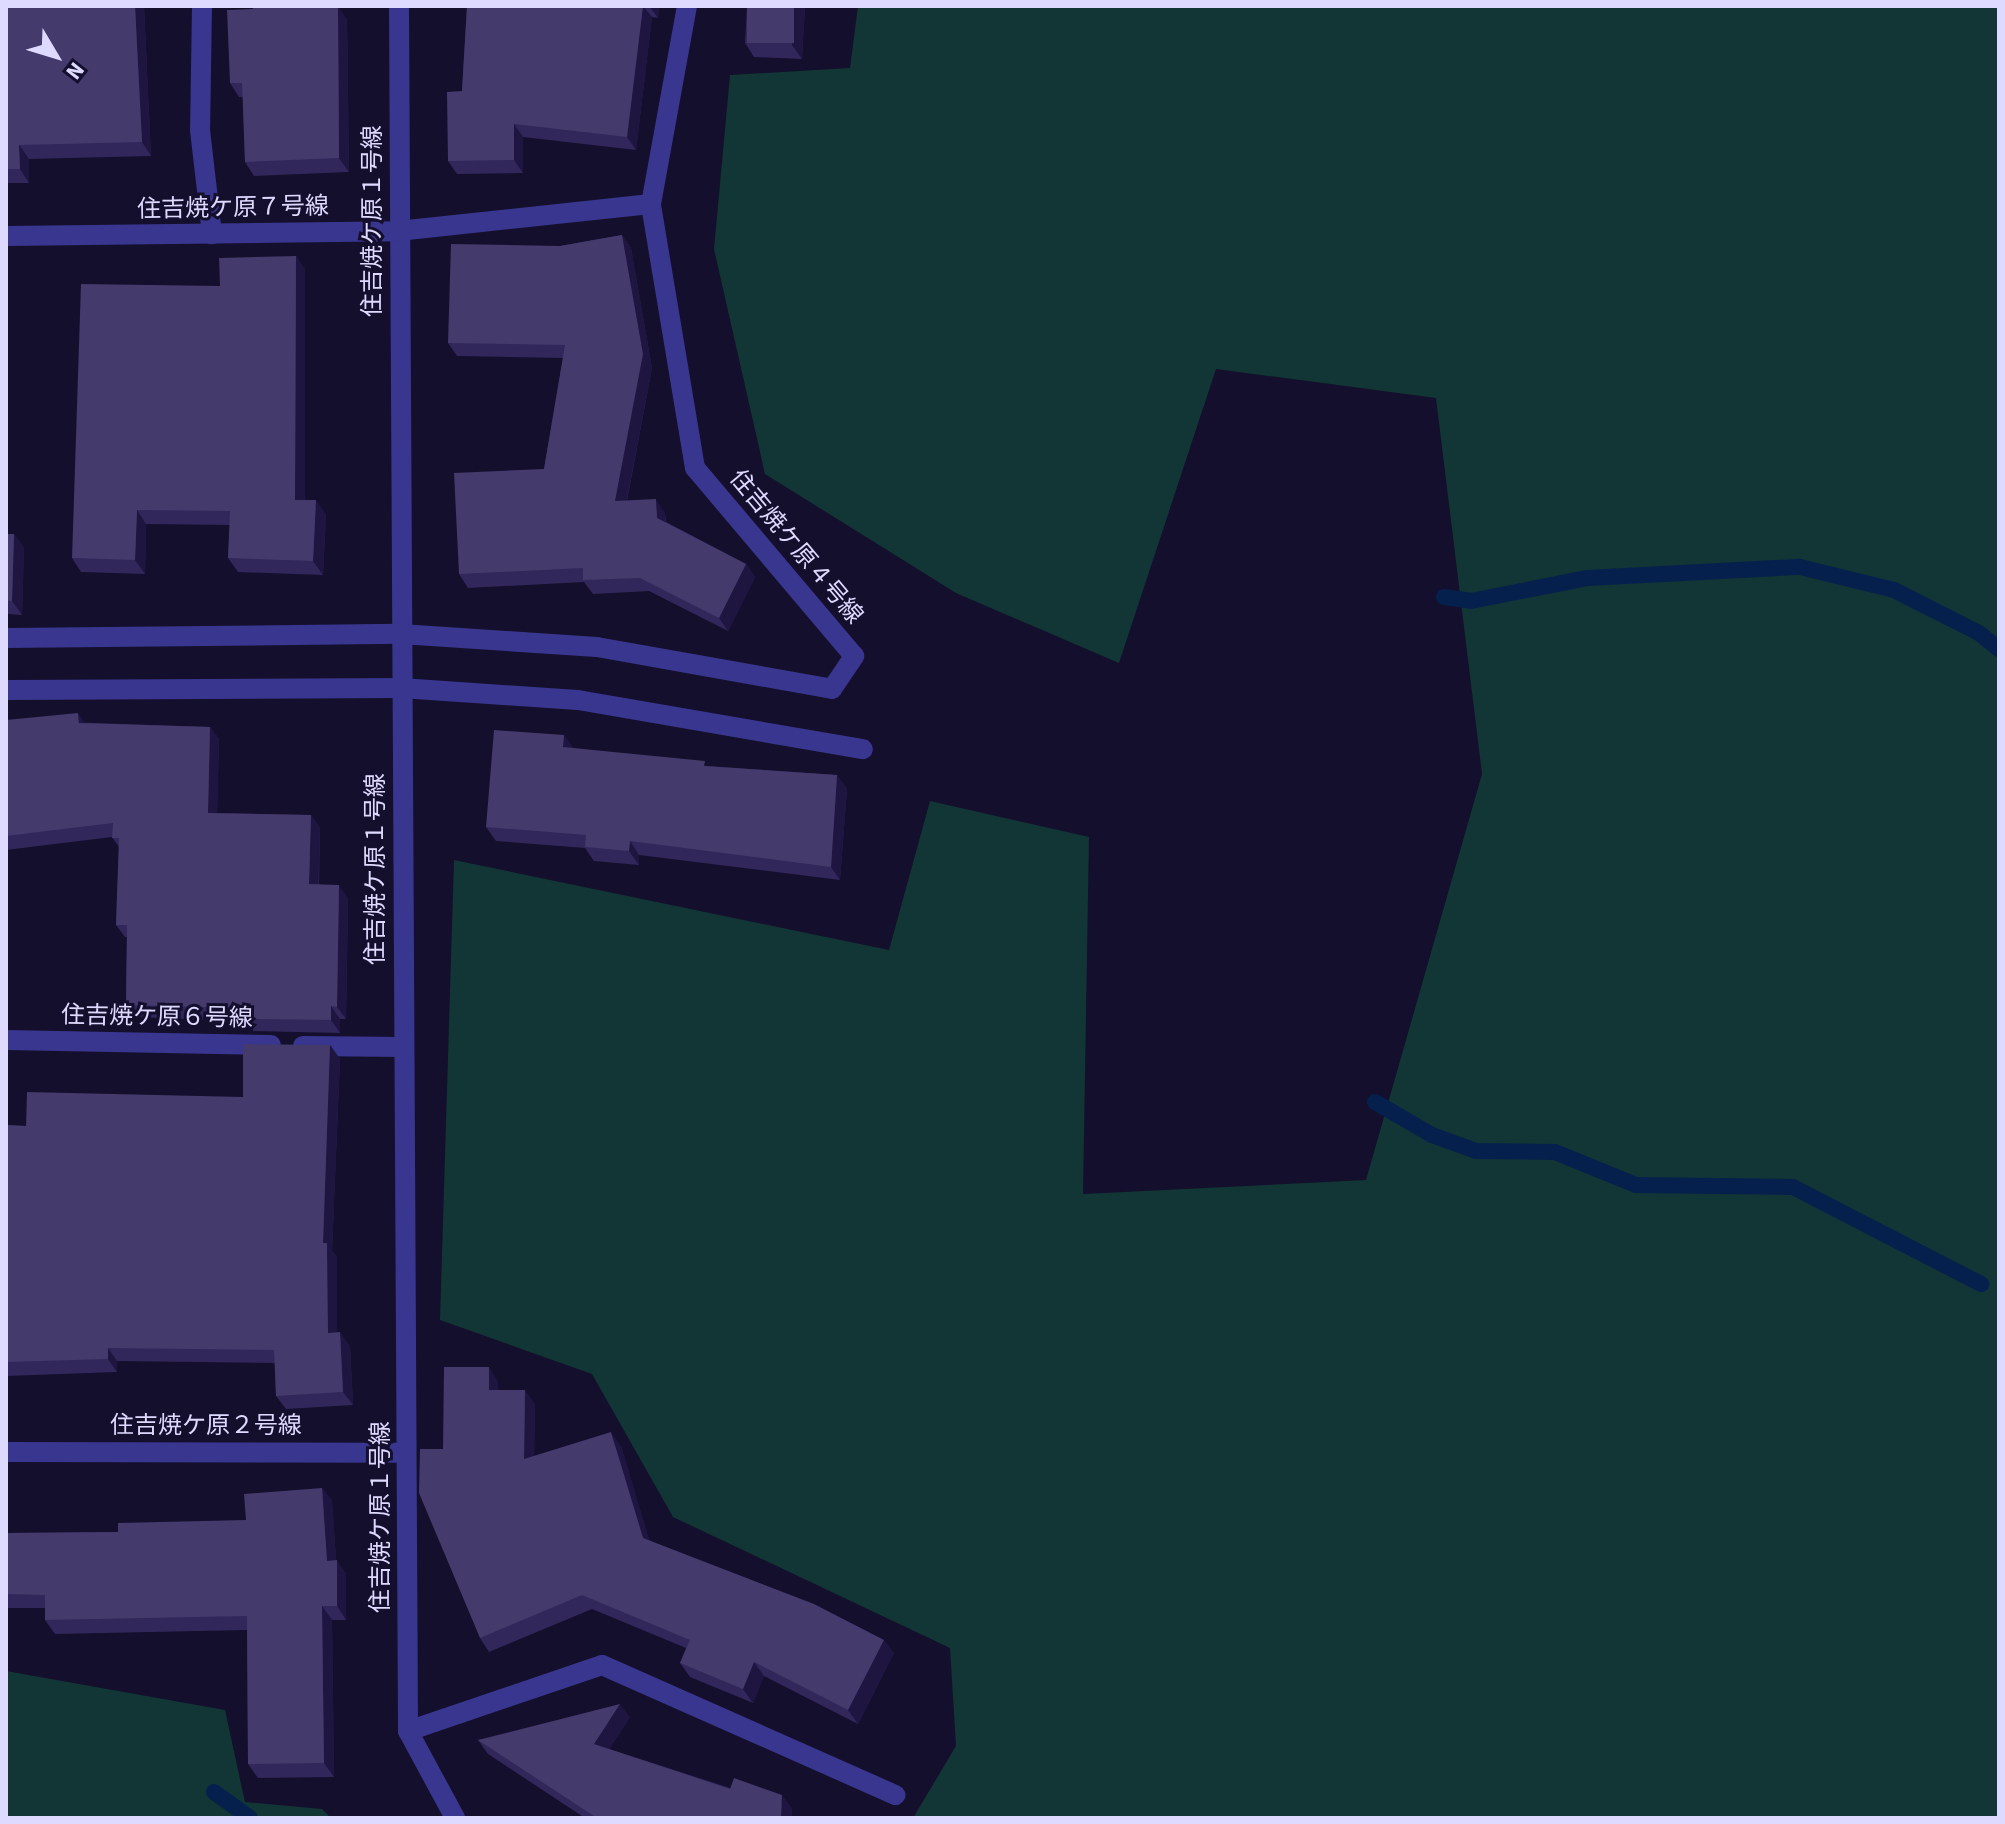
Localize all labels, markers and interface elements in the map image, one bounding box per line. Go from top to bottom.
north arrow [16,16,96,96]
text: N [58,55,92,86]
street label: 住吉焼ケ原１号線 [359,125,387,317]
street label: 住吉焼ケ原７号線 [137,192,329,224]
street label: 住吉焼ケ原４号線 [723,464,869,630]
street label: 住吉焼ケ原１号線 [362,773,390,965]
street label: 住吉焼ケ原６号線 [61,1001,253,1033]
street label: 住吉焼ケ原２号線 [110,1412,302,1440]
street label: 住吉焼ケ原１号線 [367,1421,395,1613]

